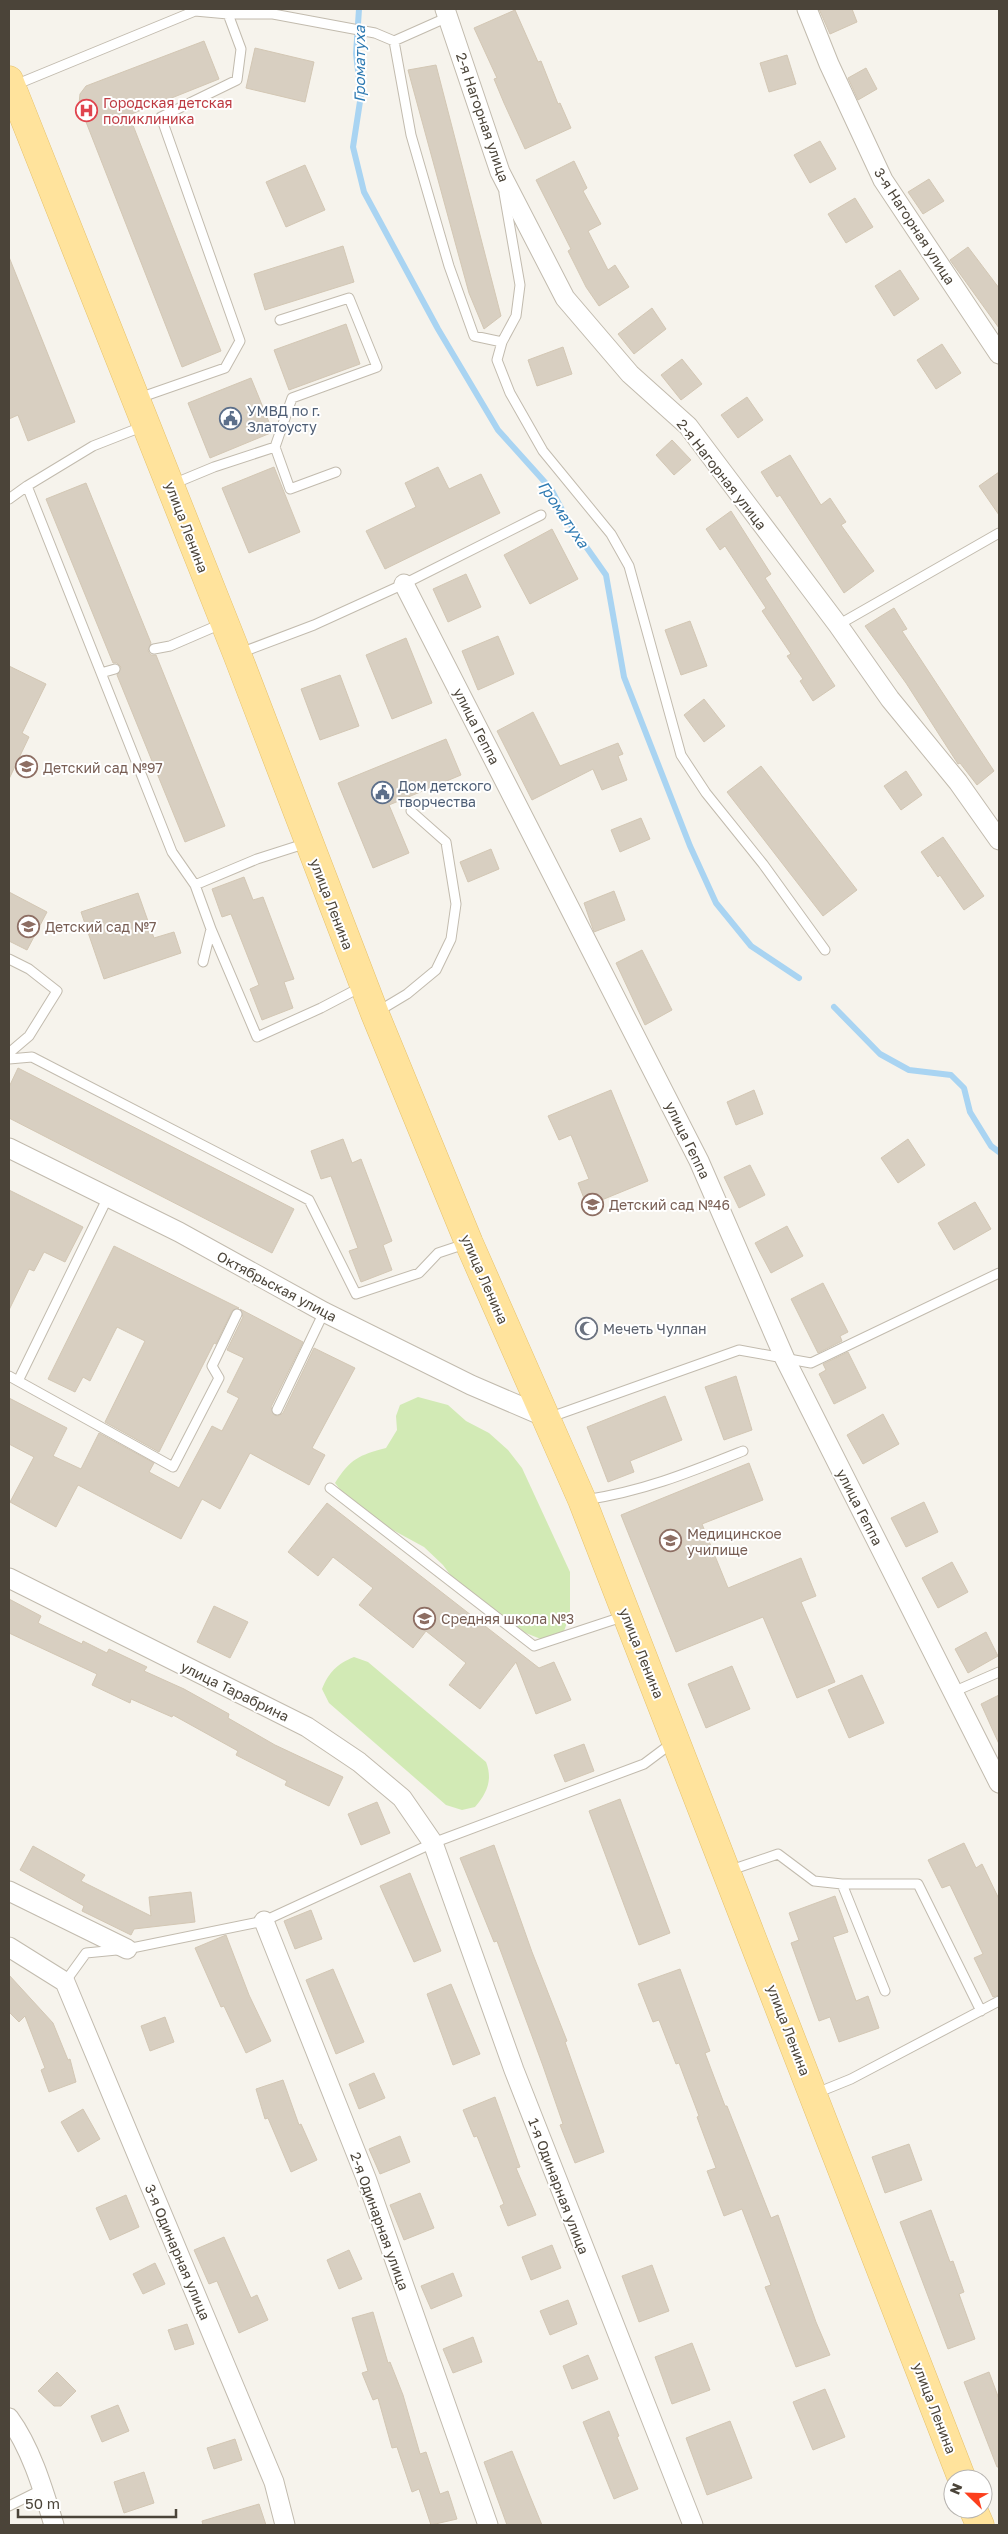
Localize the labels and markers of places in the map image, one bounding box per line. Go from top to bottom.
place label: Городская детская поликлиника [103,94,233,127]
hospital icon: Городская детская поликлиника [75,98,99,122]
place label: УМВД по г. Златоусту [247,402,321,435]
public building icon: УМВД по г. Златоусту [219,406,243,430]
school or university icon: Детский сад №97 [15,755,39,779]
place label: Детский сад №97 [43,759,163,776]
place label: Дом детского творчества [398,777,492,810]
public building icon: Дом детского творчества [370,781,394,805]
school or university icon: Детский сад №7 [17,914,41,938]
place label: Детский сад №7 [45,918,156,935]
school or university icon: Детский сад №46 [581,1192,605,1216]
place label: Детский сад №46 [609,1196,730,1213]
mosque icon: Мечеть Чулпан [575,1316,599,1340]
place label: Мечеть Чулпан [603,1320,707,1337]
place label: Медицинское училище [687,1525,782,1558]
school or university icon: Медицинское училище [659,1529,683,1553]
school or university icon: Средняя школа №3 [413,1606,437,1630]
place label: Средняя школа №3 [441,1610,574,1627]

